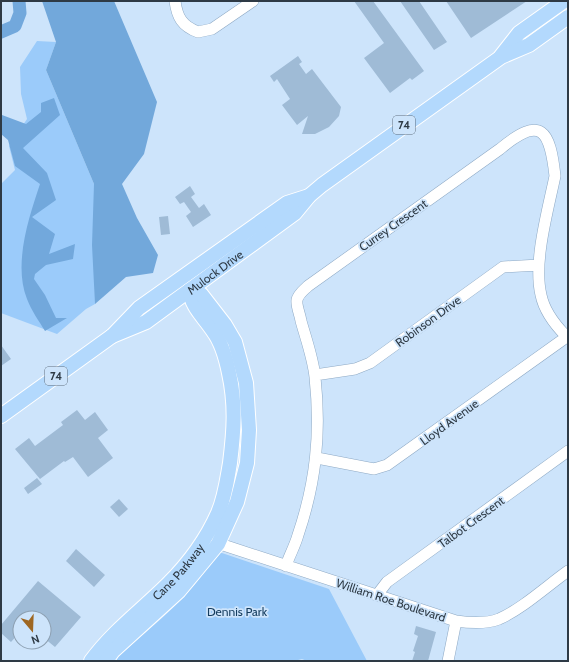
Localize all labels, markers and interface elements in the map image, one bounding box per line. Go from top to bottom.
road number: 74 [393,116,415,134]
street label: Currey Crescent [356,196,430,254]
street label: Mulock Drive [184,246,246,297]
street label: Robinson Drive [392,292,464,350]
road number: 74 [45,367,67,385]
street label: Lloyd Avenue [417,396,481,448]
street label: Talbot Crescent [435,493,507,551]
street label: Cane Parkway [149,540,207,603]
street label: William Roe Boulevard [334,575,448,625]
park label: Dennis Park [207,604,268,619]
north arrow [12,610,52,650]
text: N [29,632,41,647]

